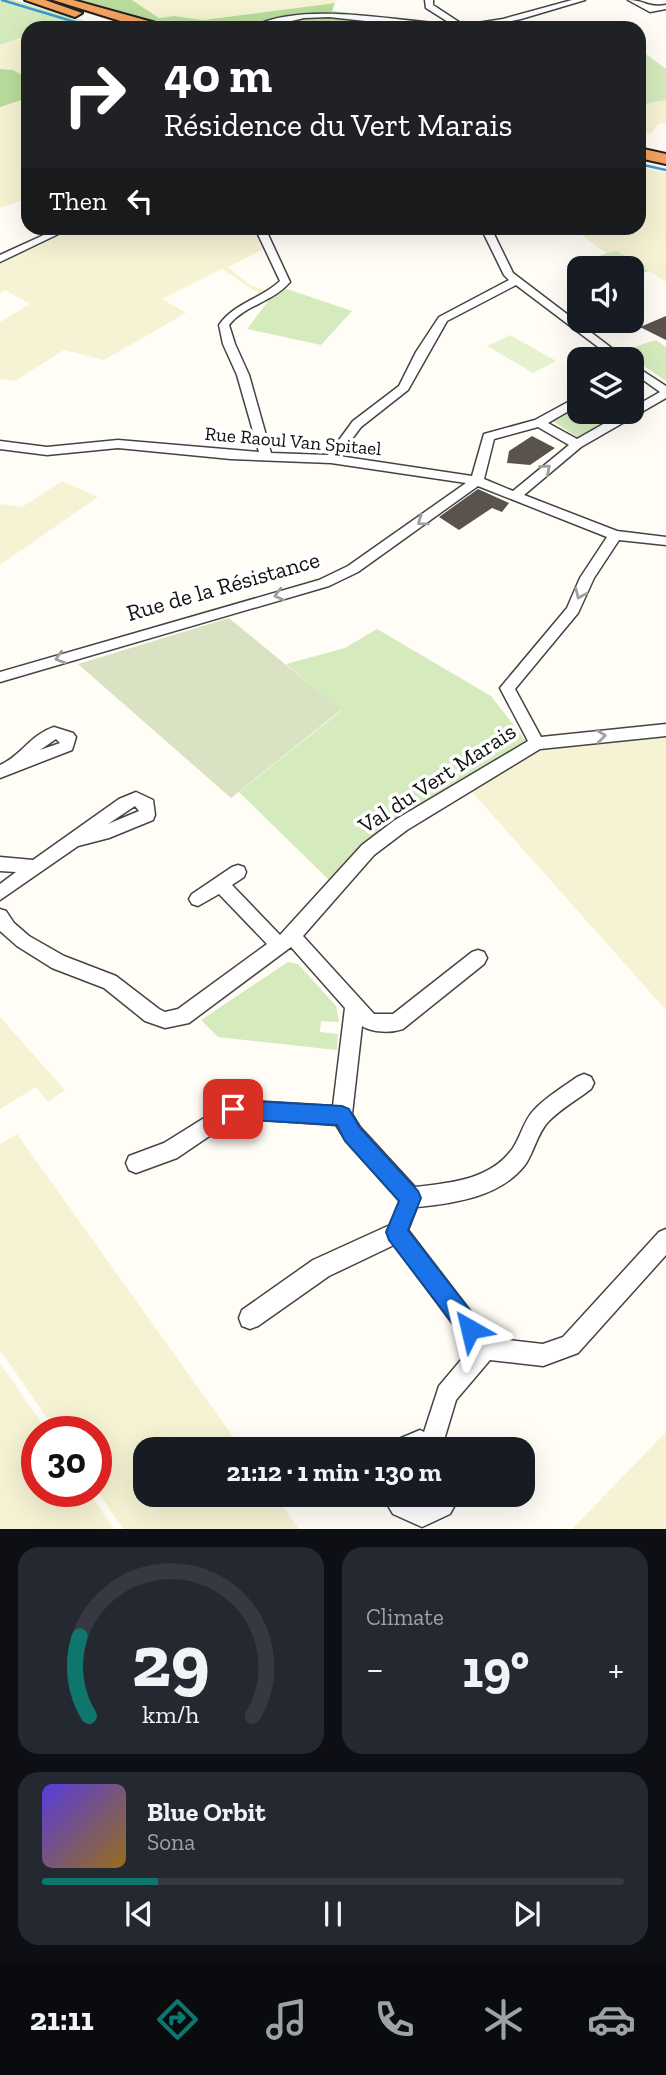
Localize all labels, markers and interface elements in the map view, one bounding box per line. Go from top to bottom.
text: 40 m [164,46,272,105]
icon: right [49,49,140,140]
text: Résidence du Vert Marais [164,106,513,144]
icon: left [121,182,159,220]
text: Then [49,185,107,217]
map controls [567,256,644,424]
button: sound [567,256,644,333]
button: layers [567,347,644,424]
street label: Rue Raoul Van Spitael [204,422,382,460]
one-way arrow [538,465,551,477]
one-way arrow [417,512,430,525]
street label: Rue de la Résistance [123,545,323,627]
one-way arrow [574,586,588,599]
one-way arrow [273,587,285,601]
one-way arrow [54,649,66,664]
street label: Val du Vert Marais [352,717,521,840]
one-way arrow [595,729,607,744]
pin [203,1079,263,1139]
icon: arrive [214,1090,252,1128]
position arrow [433,1292,507,1366]
speed limit sign: 30 [21,1416,112,1507]
text: 21:12 · 1 min · 130 m [226,1456,442,1488]
text: Climate [366,1603,444,1631]
text: 29 [132,1618,210,1706]
text: 19° [462,1638,529,1700]
text: − [366,1646,384,1692]
text: + [608,1646,624,1692]
text: km/h [142,1699,200,1729]
text: Blue Orbit [147,1796,266,1828]
text: Sona [147,1828,195,1856]
icon: previous [120,1895,158,1933]
icon: pause [314,1895,352,1933]
icon: next [508,1895,546,1933]
icon: directions [153,1995,202,2044]
icon: music [262,1995,311,2044]
icon: phone [370,1995,419,2044]
icon: climate [479,1995,528,2044]
icon: car [587,1995,636,2044]
text: 21:11 [30,2000,94,2038]

